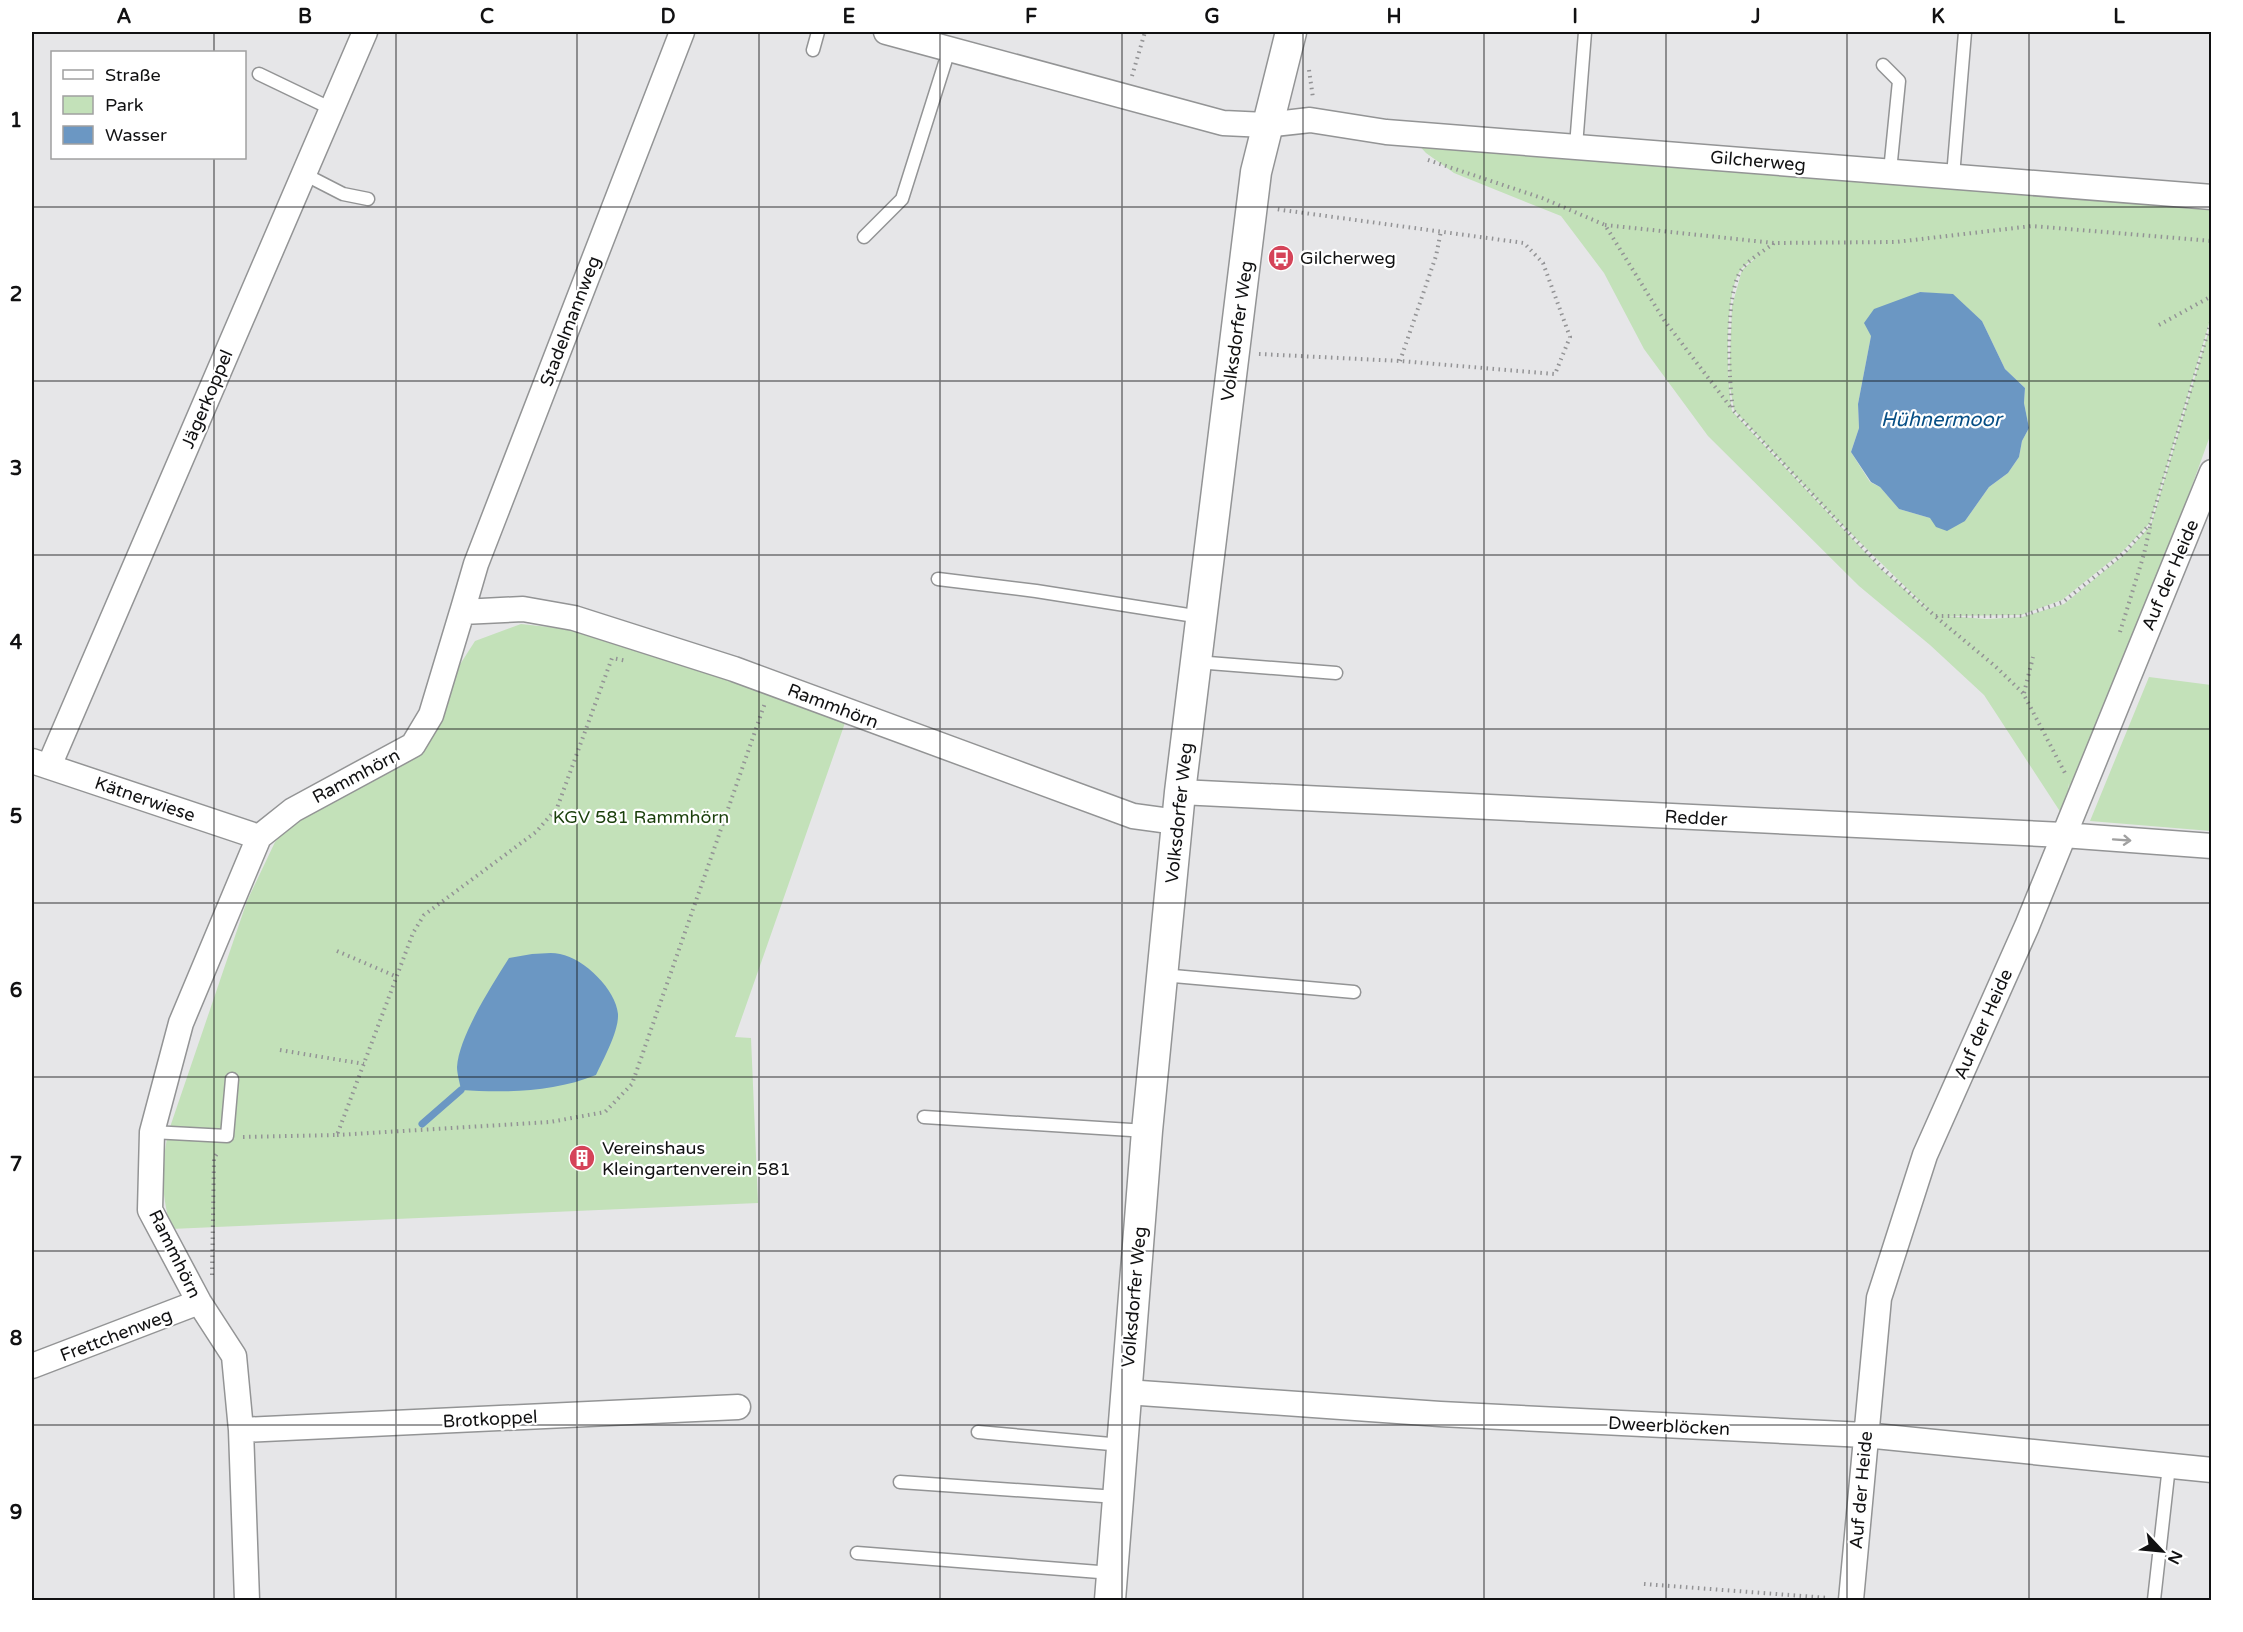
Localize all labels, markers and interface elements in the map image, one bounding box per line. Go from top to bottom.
text: A [117,5,132,29]
text: B [298,5,312,29]
text: C [480,5,494,29]
text: D [660,5,676,29]
text: E [843,5,856,29]
text: F [1025,5,1037,29]
text: G [1204,5,1220,29]
text: H [1386,5,1402,29]
text: I [1572,5,1578,29]
text: J [1750,5,1761,29]
text: K [1931,5,1945,29]
text: L [2113,5,2125,29]
legend [51,51,246,159]
text: Straße [105,64,161,86]
text: Park [105,94,144,116]
text: 1 [10,109,22,133]
text: Wasser [105,124,167,146]
street label: Gilcherweg [1709,146,1807,176]
bus stop icon: Gilcherweg [1266,243,1296,273]
place label: Gilcherweg [1300,247,1396,269]
street label: Stadelmannweg [535,253,605,389]
street label: Volksdorfer Weg [1216,259,1258,403]
text: 2 [10,283,22,307]
street label: Jägerkoppel [176,346,238,452]
water label: Hühnermoor [1881,408,2004,432]
text: 3 [10,457,22,481]
street label: Auf der Heide [2137,516,2203,634]
text: 4 [10,631,23,655]
street label: Rammhörn [784,679,882,733]
street label: Volksdorfer Weg [1161,741,1197,885]
street label: Rammhörn [309,744,403,808]
street label: Kätnerwiese [92,772,198,826]
text: 5 [10,805,22,829]
street label: Redder [1664,805,1728,831]
park label: KGV 581 Rammhörn [553,806,729,828]
one-way arrow [2111,834,2131,845]
street label: Auf der Heide [1949,965,2017,1083]
text: 6 [10,979,22,1003]
place label: Vereinshaus Kleingartenverein 581 [602,1137,791,1180]
building icon: Vereinshaus Kleingartenverein 581 [567,1143,597,1173]
text: 7 [10,1153,22,1177]
street label: Rammhörn [144,1206,206,1302]
street label: Volksdorfer Weg [1117,1226,1151,1368]
street label: Frettchenweg [57,1304,175,1366]
text: 8 [10,1327,22,1351]
street label: Brotkoppel [442,1406,538,1432]
street label: Dweerblöcken [1607,1412,1731,1440]
street label: Auf der Heide [1845,1430,1877,1550]
text: 9 [10,1501,22,1525]
north arrow [2132,1521,2192,1581]
text: N [2163,1547,2186,1567]

